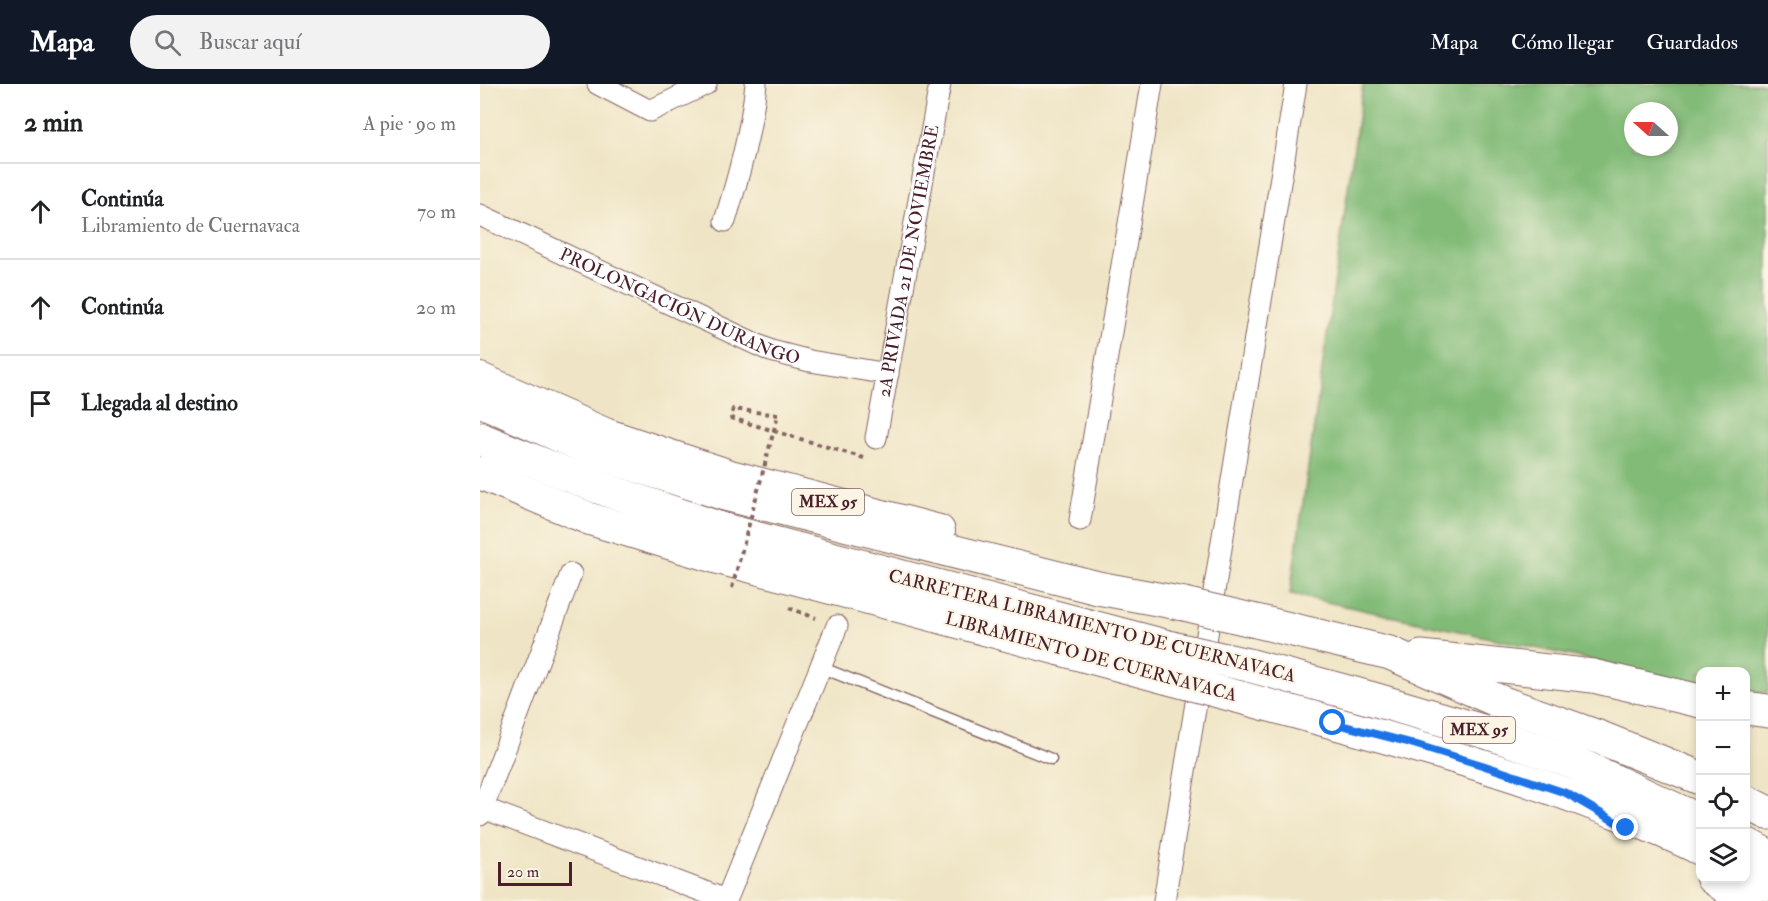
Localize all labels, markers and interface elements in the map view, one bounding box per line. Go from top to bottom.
search box [130,15,550,69]
text: Mapa [30,25,94,60]
icon: search [151,26,184,59]
text: Buscar aquí [199,28,301,56]
text: Mapa [1430,29,1478,56]
text: Cómo llegar [1511,29,1614,56]
text: Guardados [1647,29,1738,56]
north arrow [1624,102,1678,156]
text: 2 min [24,107,83,139]
text: A pie · 90 m [363,111,456,136]
street label: 2A PRIVADA 21 DE NOVIEMBRE [872,123,944,399]
text: Continúa [81,185,164,213]
icon: ahead [24,195,57,228]
text: 70 m [417,199,456,224]
text: Libramiento de Cuernavaca [81,213,300,238]
street label: PROLONGACIÓN DURANGO [556,242,802,369]
icon: ahead [24,291,57,324]
text: Continúa [81,293,164,321]
text: 20 m [416,295,456,320]
icon: arrive [24,387,57,420]
text: Llegada al destino [81,389,238,417]
road number: MEX 95 [792,489,864,515]
street label: CARRETERA LIBRAMIENTO DE CUERNAVACA [886,565,1298,687]
street label: LIBRAMIENTO DE CUERNAVACA [943,608,1239,706]
map controls [1696,667,1750,883]
button: + [1696,667,1750,721]
route start [1319,709,1345,735]
road number: MEX 95 [1443,717,1515,743]
button: − [1696,721,1750,775]
button: locate [1696,775,1750,829]
route end [1612,814,1638,840]
button: layers [1696,829,1750,883]
scale bar [498,859,572,886]
text: 20 m [507,862,539,882]

